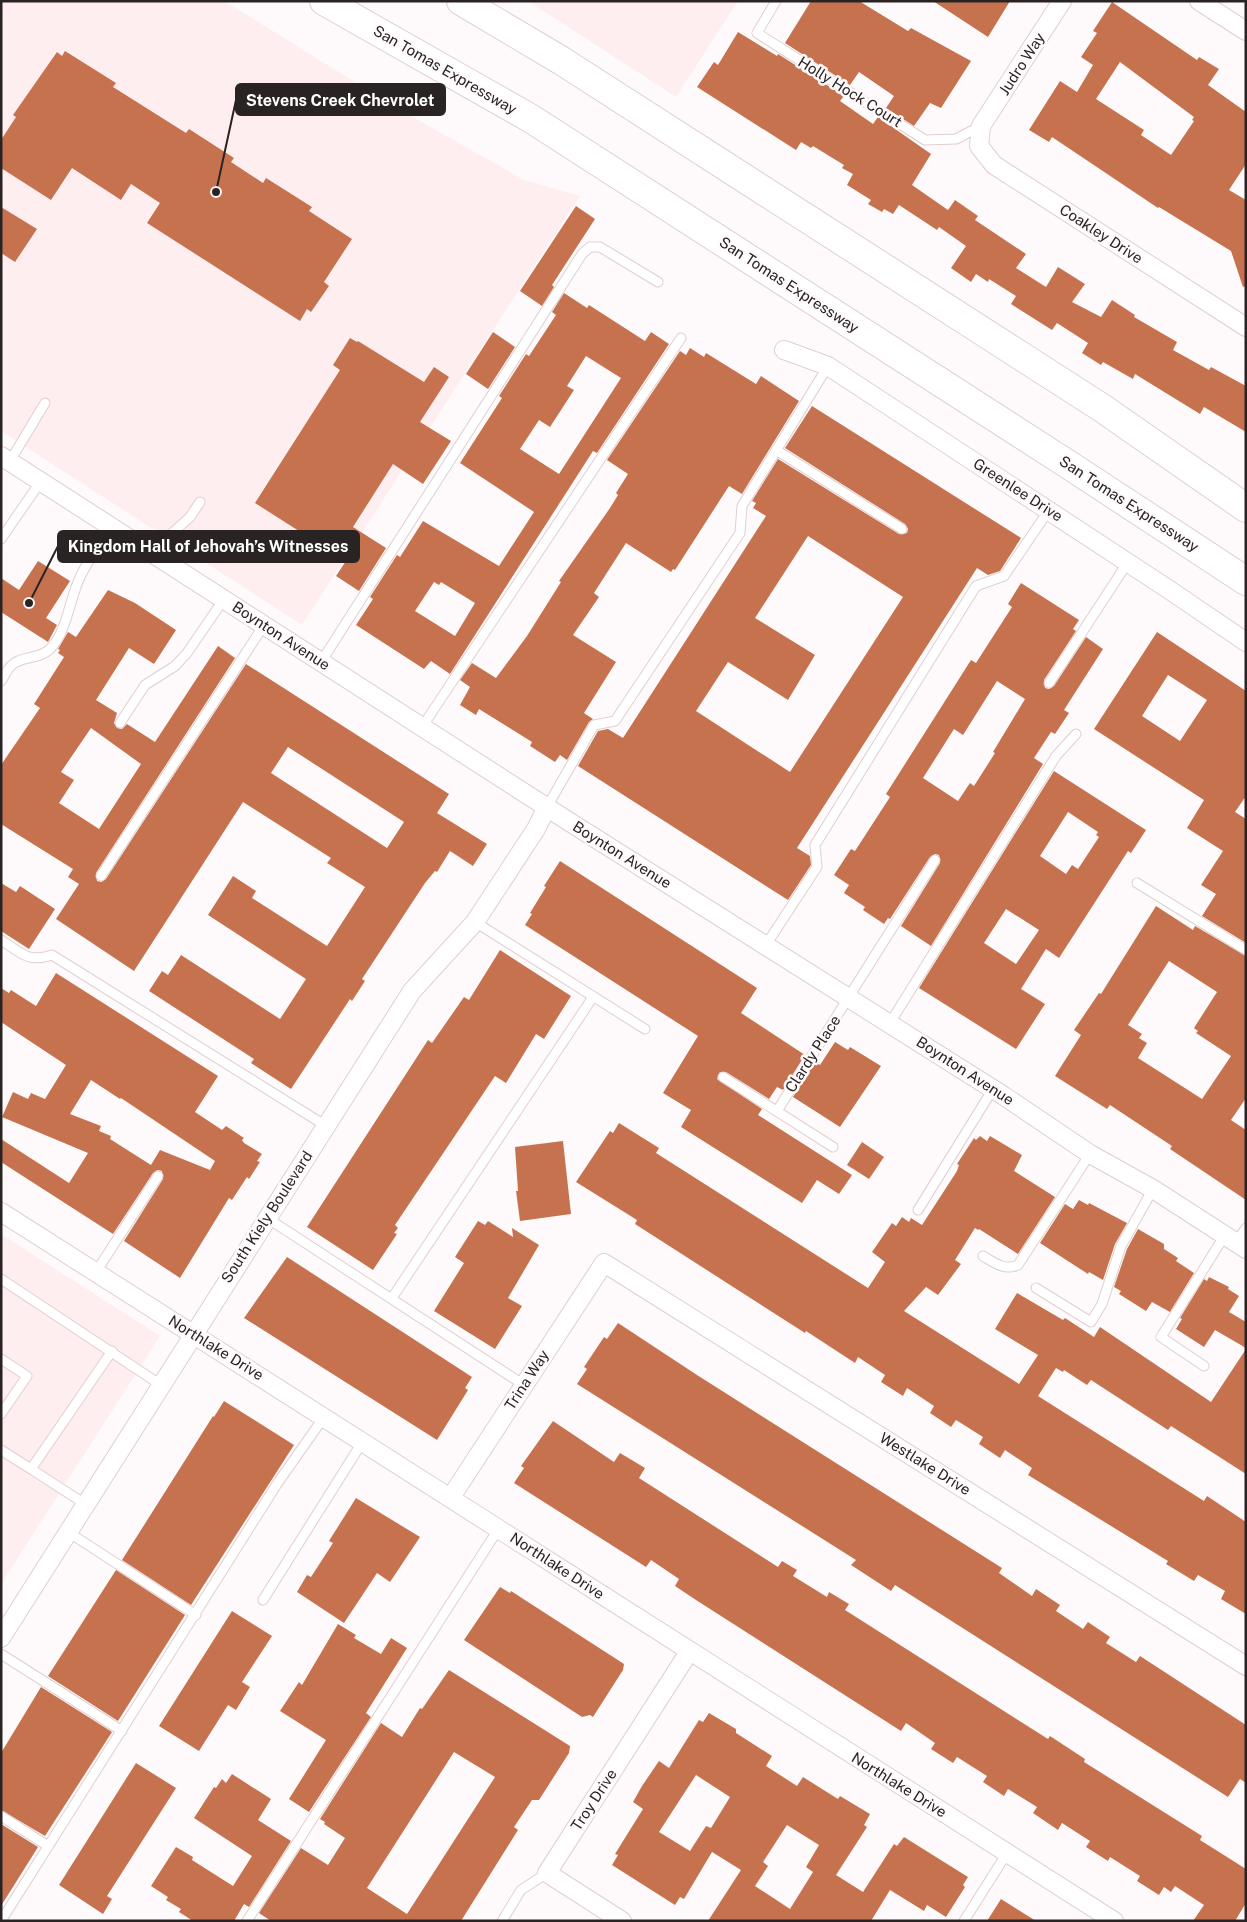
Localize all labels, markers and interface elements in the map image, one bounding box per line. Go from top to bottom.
street label: San Tomas Expressway [371,22,520,118]
street label: Judro Way [995,29,1048,98]
street label: Holly Hock Court [795,53,905,130]
callout: Stevens Creek Chevrolet [236,84,445,115]
text: Stevens Creek Chevrolet [246,91,435,110]
street label: Coakley Drive [1057,200,1146,267]
street label: San Tomas Expressway [716,233,862,336]
street label: San Tomas Expressway [1056,452,1202,555]
street label: Greenlee Drive [970,454,1066,525]
callout: Kingdom Hall of Jehovah’s Witnesses [58,531,359,562]
text: Kingdom Hall of Jehovah’s Witnesses [68,537,348,556]
street label: Boynton Avenue [229,598,333,673]
street label: Boynton Avenue [570,817,675,892]
street label: Clardy Place [781,1012,844,1095]
street label: Boynton Avenue [913,1033,1017,1108]
street label: South Kiely Boulevard [218,1148,316,1286]
street label: Northlake Drive [166,1312,267,1384]
street label: Trina Way [501,1347,552,1413]
street label: Westlake Drive [877,1429,974,1498]
street label: Northlake Drive [507,1529,607,1602]
street label: Northlake Drive [849,1749,950,1821]
street label: Troy Drive [567,1766,620,1834]

